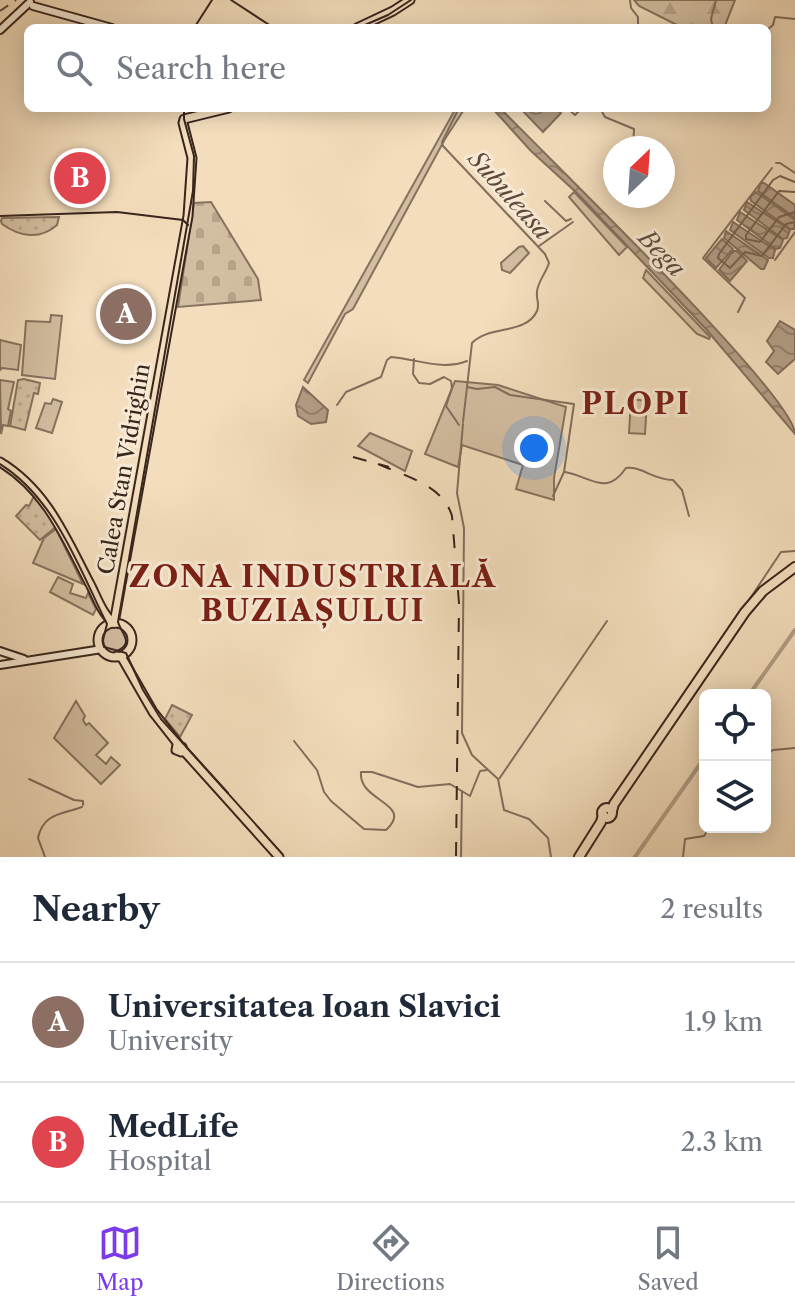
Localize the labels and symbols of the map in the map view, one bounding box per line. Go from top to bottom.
north arrow [603,136,675,208]
water label: Subuleasa [461,143,557,245]
pin: B [54,148,106,208]
water label: Bega [631,222,691,283]
pin: A [100,284,152,344]
street label: Calea Stan Vidrighin [92,361,156,577]
district label: PLOPI [581,385,691,422]
your location [514,428,554,468]
district label: ZONA INDUSTRIALĂ BUZIAȘULUI [129,558,497,629]

